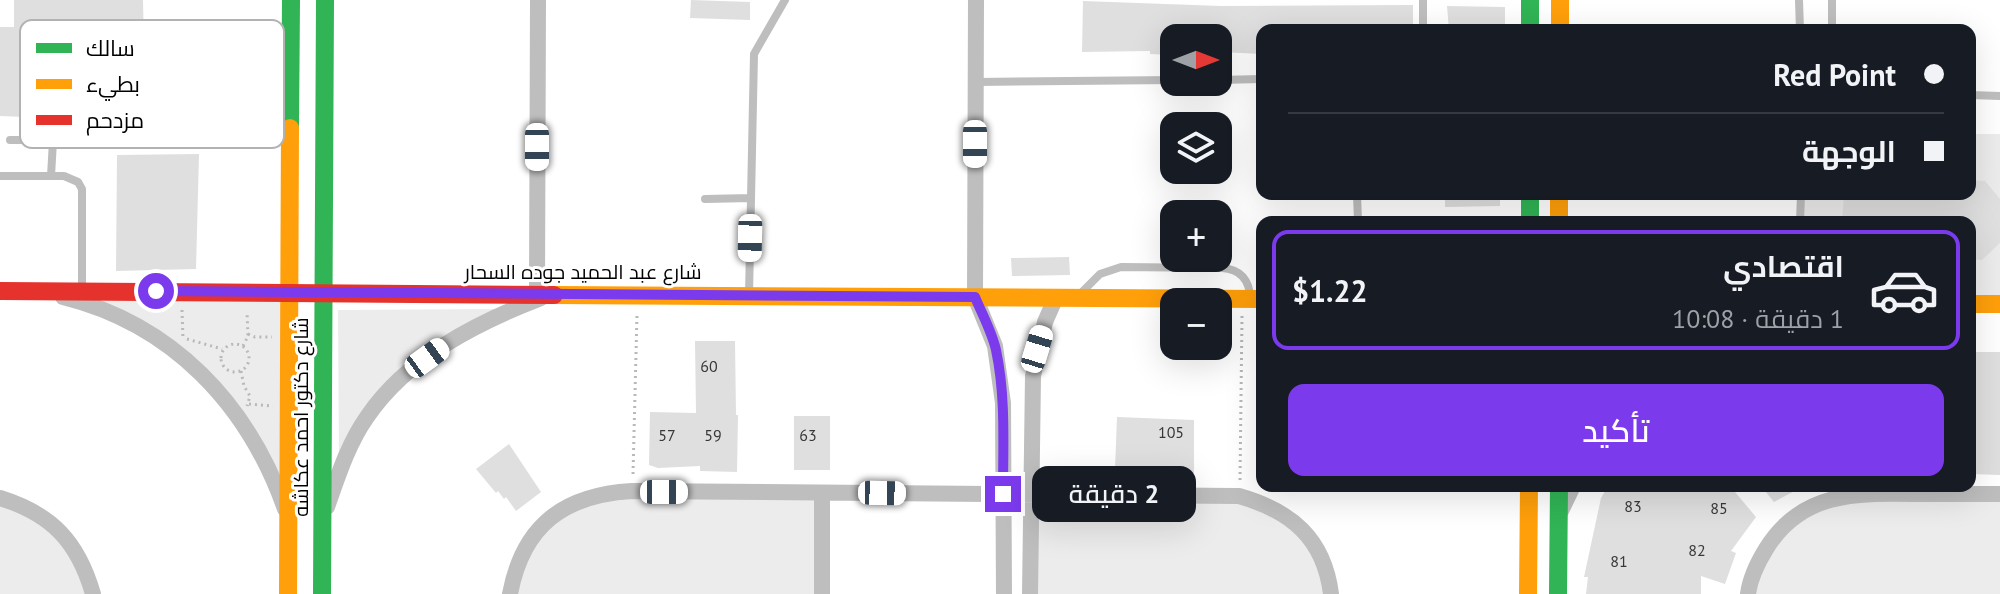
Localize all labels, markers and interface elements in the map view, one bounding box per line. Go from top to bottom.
legend [20,20,284,148]
north arrow [1160,24,1232,96]
map controls [1160,24,1232,360]
text: سالك [86,34,135,62]
text: Red Point [1773,55,1896,94]
text: بطيء [86,70,140,101]
text: مزدحم [86,106,144,136]
button: layers [1160,112,1232,184]
car [963,120,987,168]
car [525,123,549,171]
text: الوجهة [1802,131,1896,170]
button: + [1160,200,1232,272]
car [738,214,762,262]
text: اقتصادي [1723,246,1844,285]
icon: car [1868,254,1940,326]
street label: شارع عبد الحميد جوده السحار [464,259,701,286]
text: $1.22 [1292,271,1367,310]
route start [138,273,174,309]
button: − [1160,288,1232,360]
text: 1 دقيقة · 10:08 [1672,302,1844,335]
street label: شارع دكتور احمد عكاشه [288,317,315,517]
car [1019,323,1055,375]
car [401,334,453,382]
house number: 60 [700,356,718,376]
button: تأكيد [1288,384,1944,476]
house number: 105 [1158,422,1184,442]
house number: 57 [658,425,676,445]
house number: 59 [704,425,722,445]
house number: 63 [799,425,817,445]
callout: 2 دقيقة [1031,466,1195,522]
route end [985,476,1021,512]
text: 2 دقيقة [1069,477,1159,510]
car [640,480,688,504]
car [858,481,906,505]
house number: 83 [1624,496,1642,516]
house number: 85 [1710,498,1728,518]
house number: 82 [1688,540,1706,560]
house number: 81 [1610,551,1628,571]

